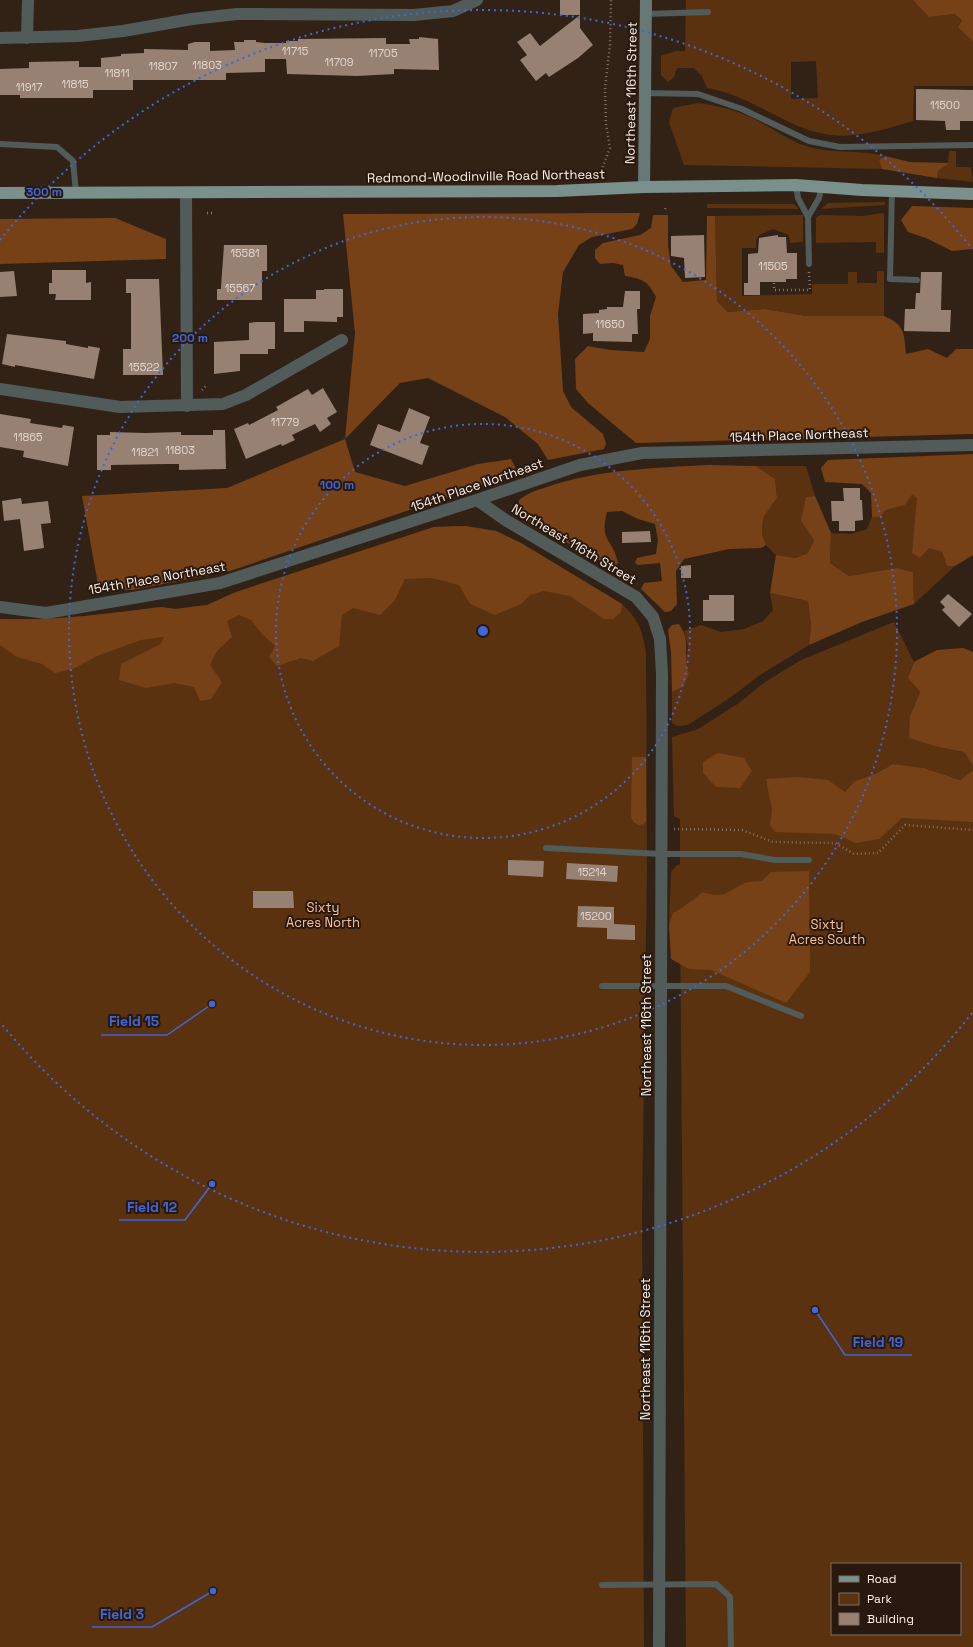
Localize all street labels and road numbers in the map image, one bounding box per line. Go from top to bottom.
street label: Northeast 116th Street [621,22,641,164]
street label: Redmond-Woodinville Road Northeast [367,165,605,187]
street label: 154th Place Northeast [729,424,869,446]
street label: 154th Place Northeast [408,454,546,516]
street label: Northeast 116th Street [509,500,639,588]
street label: 154th Place Northeast [87,558,227,598]
street label: Northeast 116th Street [638,954,655,1096]
street label: Northeast 116th Street [637,1278,654,1420]

